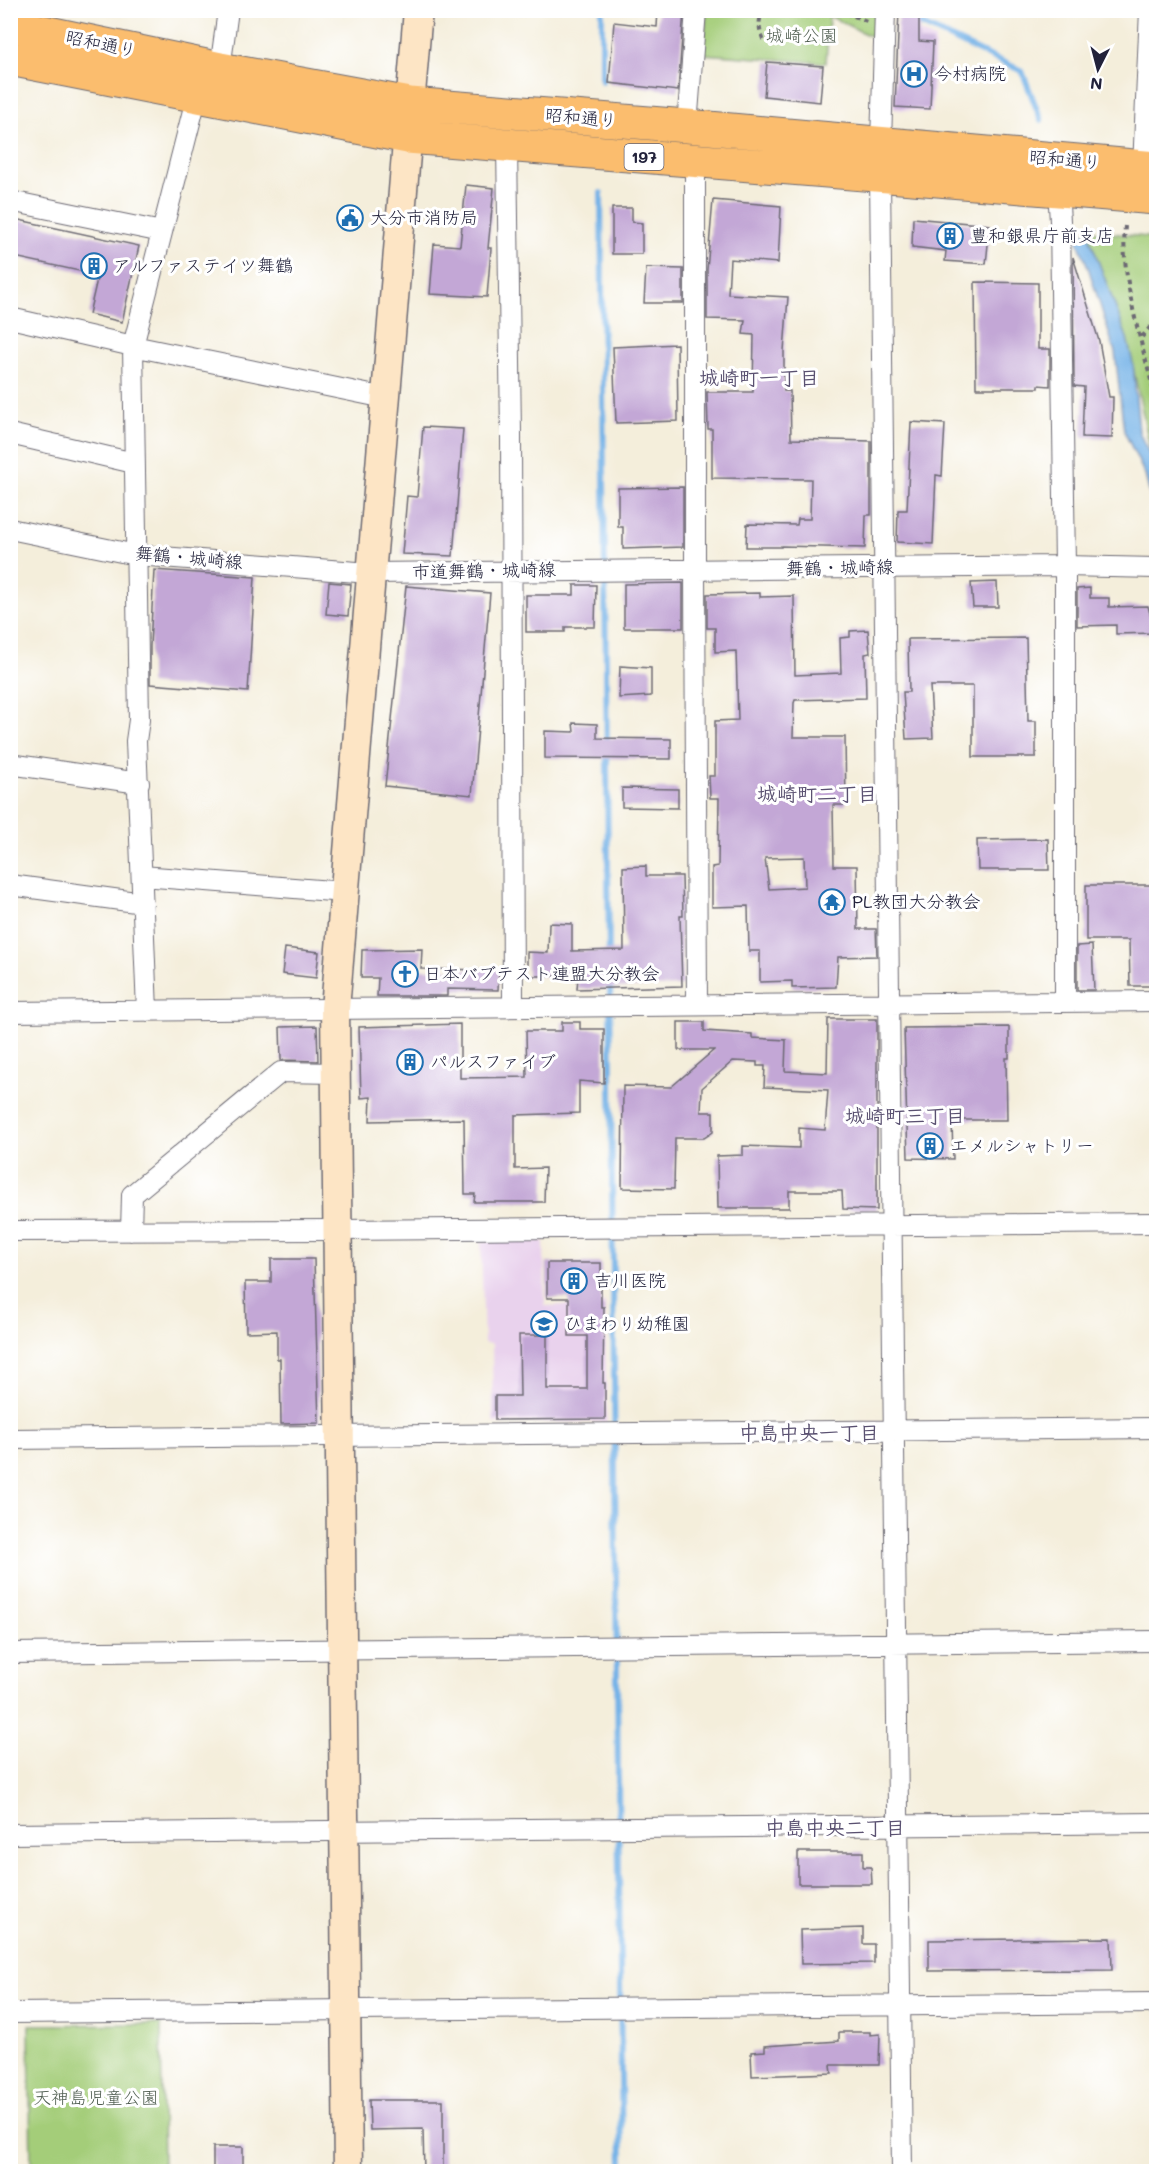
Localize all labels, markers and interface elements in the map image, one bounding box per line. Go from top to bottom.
park label: 城崎公園 [766,23,838,47]
street label: 昭和通り [63,24,139,62]
north arrow [1068,39,1128,99]
hospital icon: 今村病院 [899,59,929,89]
place label: 今村病院 [934,61,1006,85]
text: N [1089,73,1104,95]
street label: 昭和通り [544,102,618,132]
road number: 197 [624,144,664,170]
street label: 昭和通り [1028,144,1102,174]
public building icon: 大分市消防局 [335,203,365,233]
place label: 大分市消防局 [370,205,478,229]
building icon: 豊和銀県庁前支店 [935,221,965,251]
place label: 豊和銀県庁前支店 [970,223,1114,247]
building icon: アルファステイツ舞鶴 [79,251,109,281]
place label: アルファステイツ舞鶴 [113,253,293,277]
district label: 城崎町一丁目 [699,364,819,390]
street label: 舞鶴・城崎線 [134,540,244,574]
street label: 舞鶴・城崎線 [786,554,894,580]
street label: 市道舞鶴・城崎線 [412,557,556,583]
district label: 城崎町二丁目 [757,780,877,806]
temple icon: PL教団大分教会 [817,887,847,917]
place label: PL教団大分教会 [852,889,980,913]
church icon: 日本バブテスト連盟大分教会 [390,959,420,989]
place label: 日本バブテスト連盟大分教会 [424,961,659,985]
building icon: パルスファイブ [395,1047,425,1077]
place label: パルスファイブ [430,1049,556,1073]
district label: 城崎町三丁目 [845,1102,965,1128]
building icon: エメルシャトリー [915,1131,945,1161]
place label: エメルシャトリー [950,1133,1094,1157]
building icon: 吉川医院 [559,1266,589,1296]
place label: 吉川医院 [594,1268,666,1292]
school or university icon: ひまわり幼稚園 [529,1309,559,1339]
place label: ひまわり幼稚園 [564,1311,690,1335]
district label: 中島中央一丁目 [739,1419,879,1445]
district label: 中島中央二丁目 [765,1814,905,1840]
park label: 天神島児童公園 [33,2085,159,2109]

